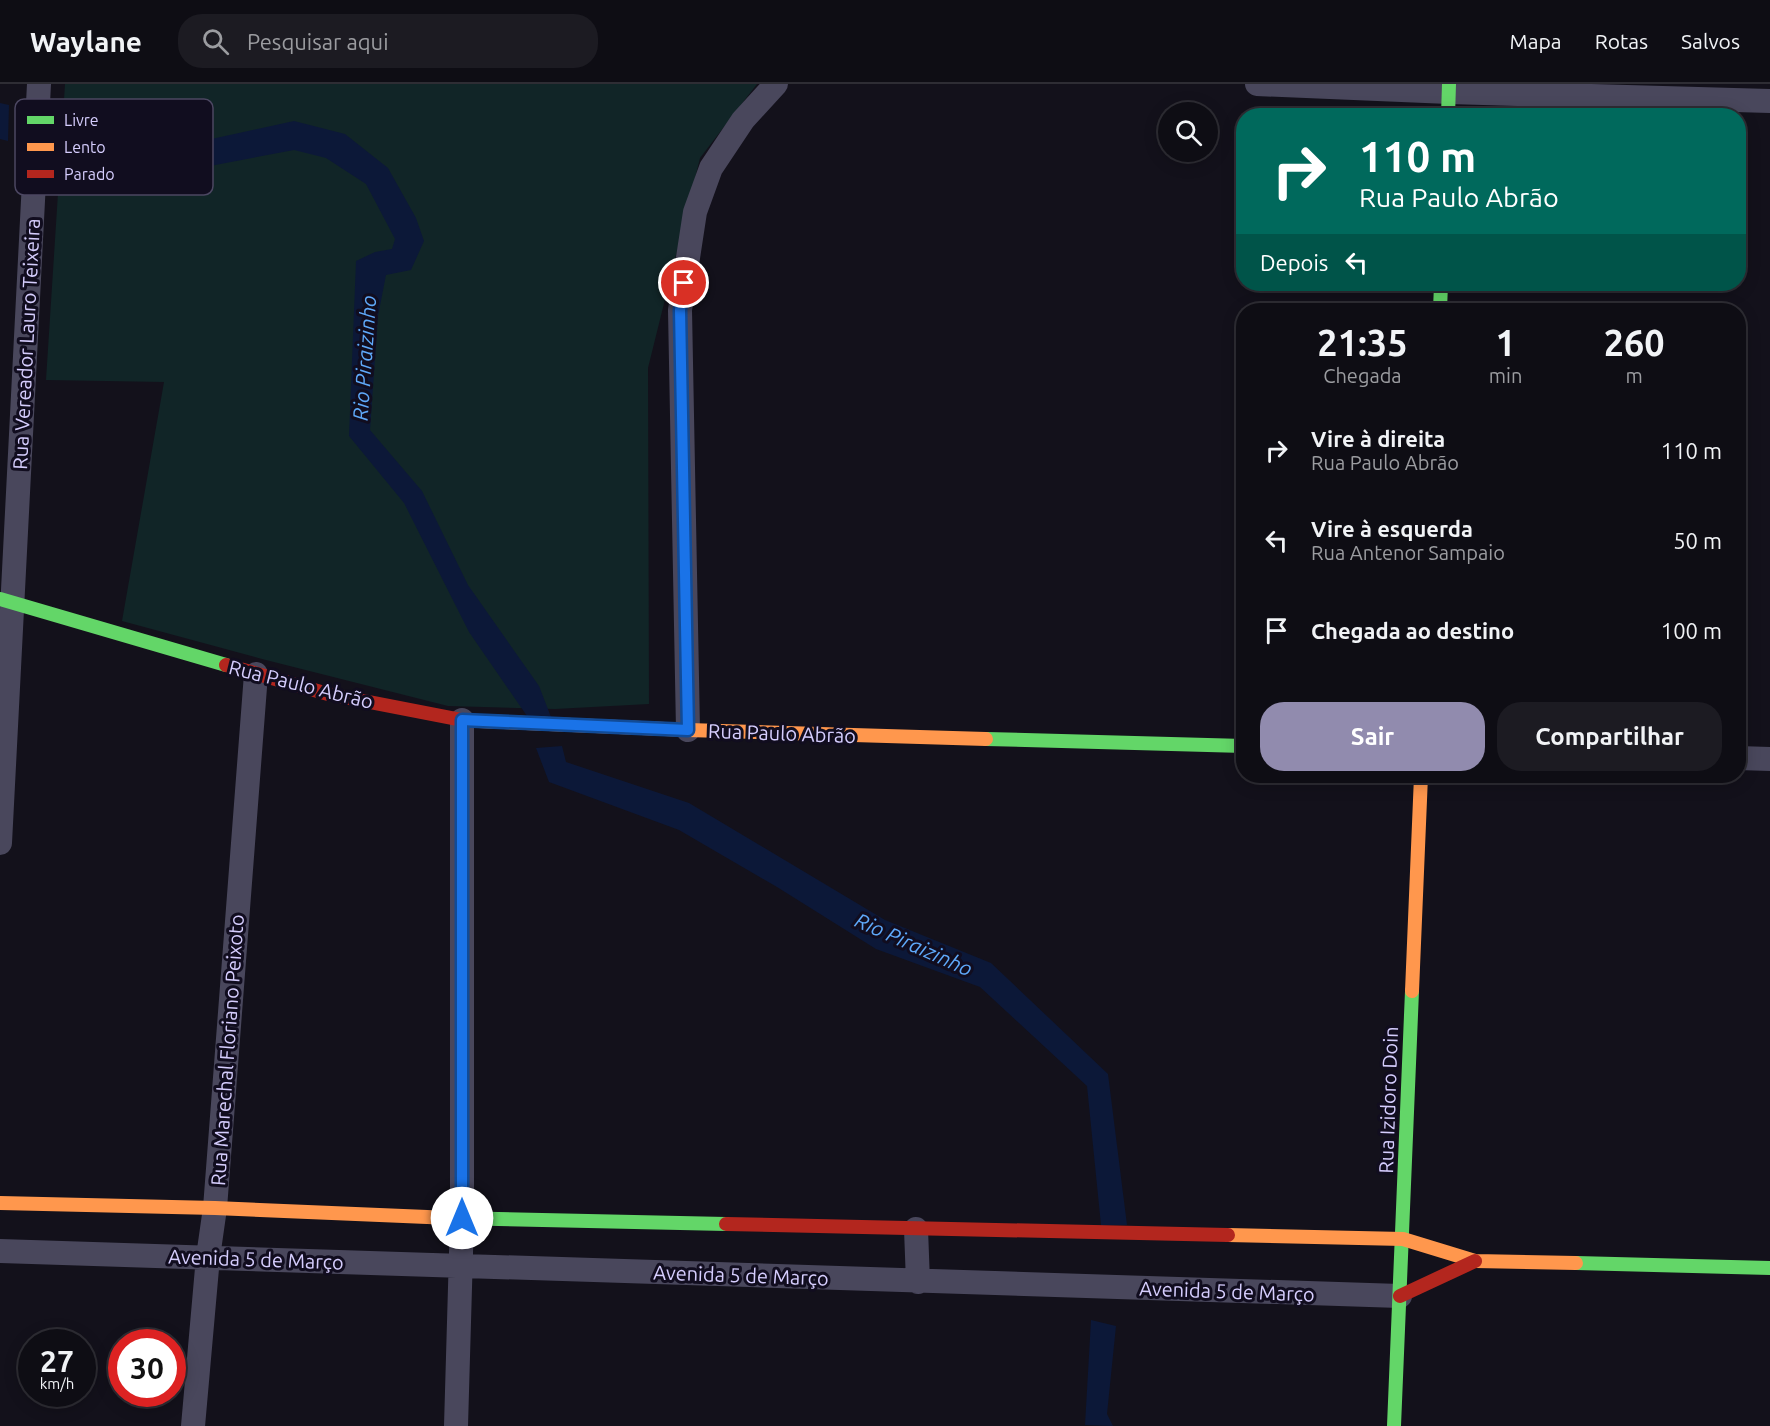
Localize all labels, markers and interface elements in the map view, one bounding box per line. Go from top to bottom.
search box [178,14,598,68]
icon: search [199,25,232,58]
text: Waylane [30,26,142,57]
text: Pesquisar aqui [247,29,389,54]
text: Mapa [1510,29,1562,53]
text: Rotas [1595,29,1648,53]
text: Salvos [1681,29,1740,53]
legend [15,99,213,195]
map controls [1158,102,1218,162]
button: search [1158,102,1218,162]
text: Livre [64,111,99,129]
icon: right [1260,132,1338,210]
text: 110 m [1359,133,1476,180]
text: Lento [64,138,106,156]
text: Parado [64,165,115,183]
text: Rua Paulo Abrão [1359,182,1559,212]
street label: Rua Vereador Lauro Teixeira [8,218,44,470]
icon: left [1340,246,1373,279]
text: Depois [1260,250,1328,275]
pin [658,257,709,308]
icon: arrive [667,266,700,299]
water label: Rio Piraizinho [348,294,380,422]
text: 21:35 [1317,322,1407,363]
text: 1 [1495,322,1516,363]
text: 260 [1604,322,1665,363]
text: Chegada [1323,364,1402,387]
text: min [1489,364,1522,387]
text: m [1626,364,1643,387]
text: Vire à direita [1311,426,1445,451]
icon: right [1260,434,1293,467]
text: 110 m [1661,438,1722,463]
text: Rua Paulo Abrão [1311,451,1459,474]
text: Vire à esquerda [1311,516,1473,541]
icon: left [1260,524,1293,557]
text: 50 m [1673,528,1722,553]
text: Rua Antenor Sampaio [1311,541,1505,564]
icon: arrive [1260,614,1293,647]
text: Chegada ao destino [1311,618,1514,643]
text: 100 m [1661,618,1722,643]
street label: Rua Paulo Abrão [226,655,376,713]
button: Sair [1260,702,1485,771]
button: Compartilhar [1497,702,1722,771]
street label: Rua Paulo Abrão [708,719,856,747]
water label: Rio Piraizinho [852,907,976,981]
street label: Rua Marechal Floriano Peixoto [206,913,248,1187]
street label: Rua Izidoro Doin [1374,1026,1402,1174]
position arrow [430,1186,494,1250]
street label: Avenida 5 de Março [168,1244,344,1274]
street label: Avenida 5 de Março [653,1260,829,1290]
street label: Avenida 5 de Março [1139,1276,1315,1306]
speed limit sign: 30 [108,1329,186,1407]
text: 27 [40,1344,74,1378]
text: km/h [40,1375,74,1392]

